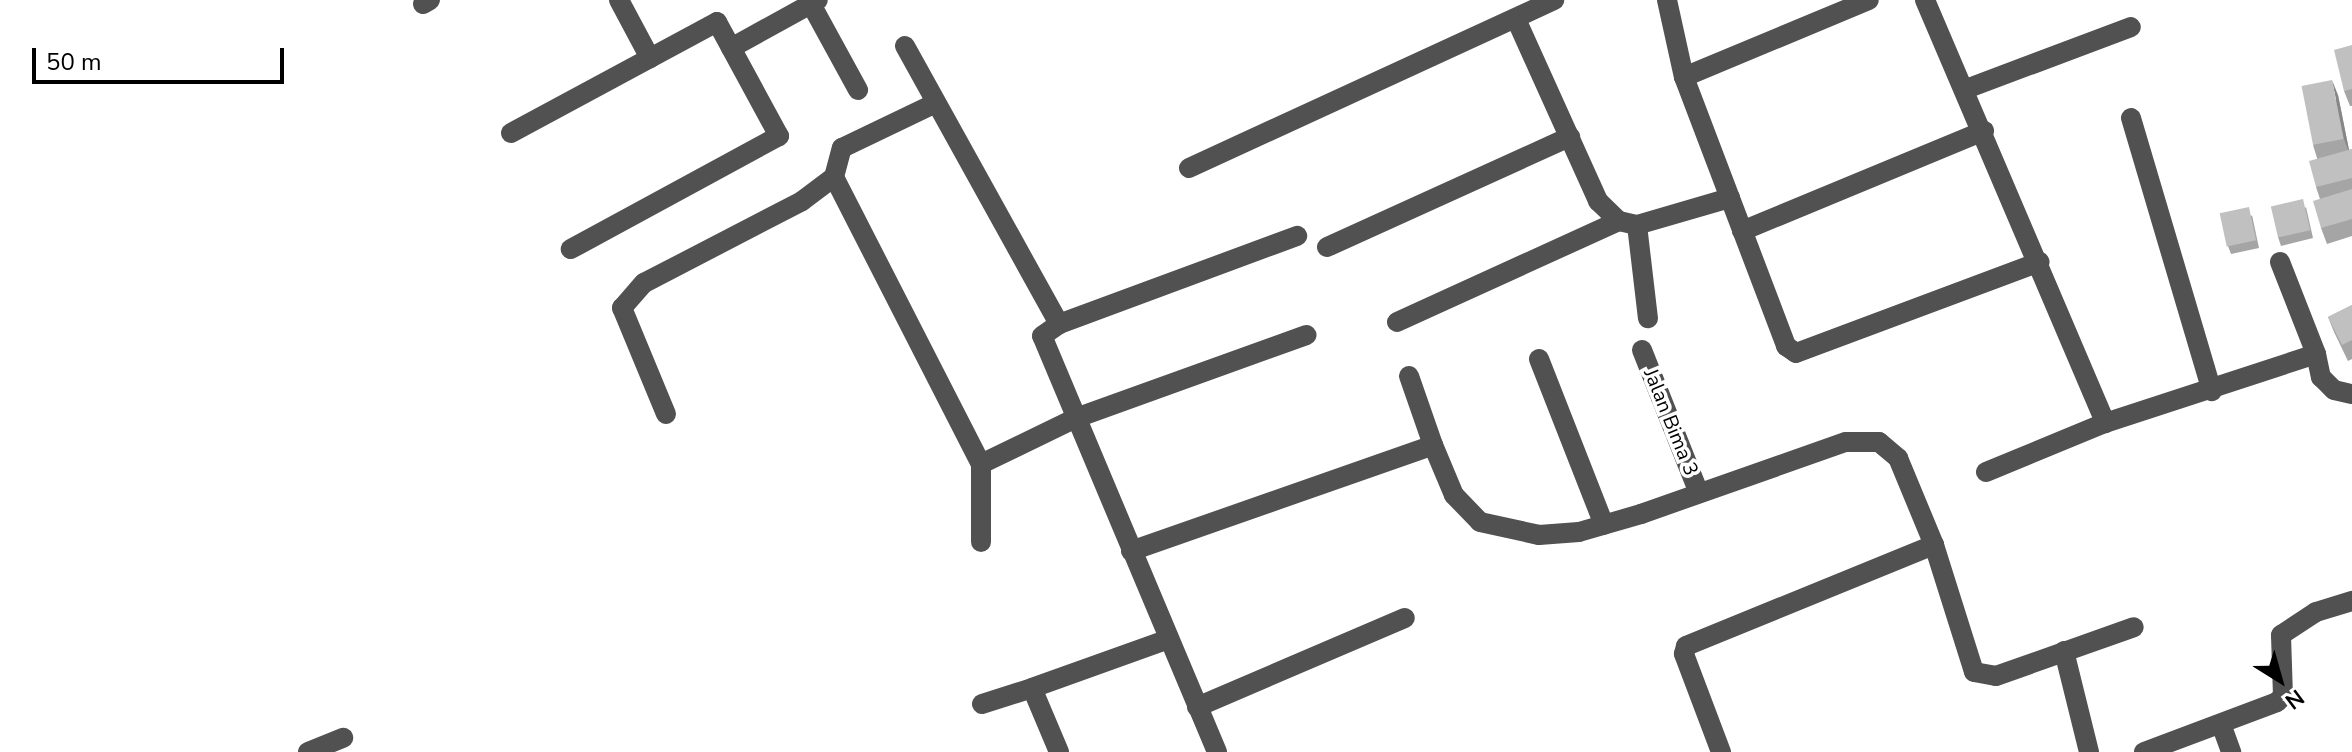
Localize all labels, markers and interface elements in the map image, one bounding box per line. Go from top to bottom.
scale bar [36,32,288,82]
text: 50 m [46,46,102,78]
street label: Jalan Bima 3 [1639,365,1703,479]
north arrow [2240,640,2320,720]
text: N [2279,682,2310,716]

